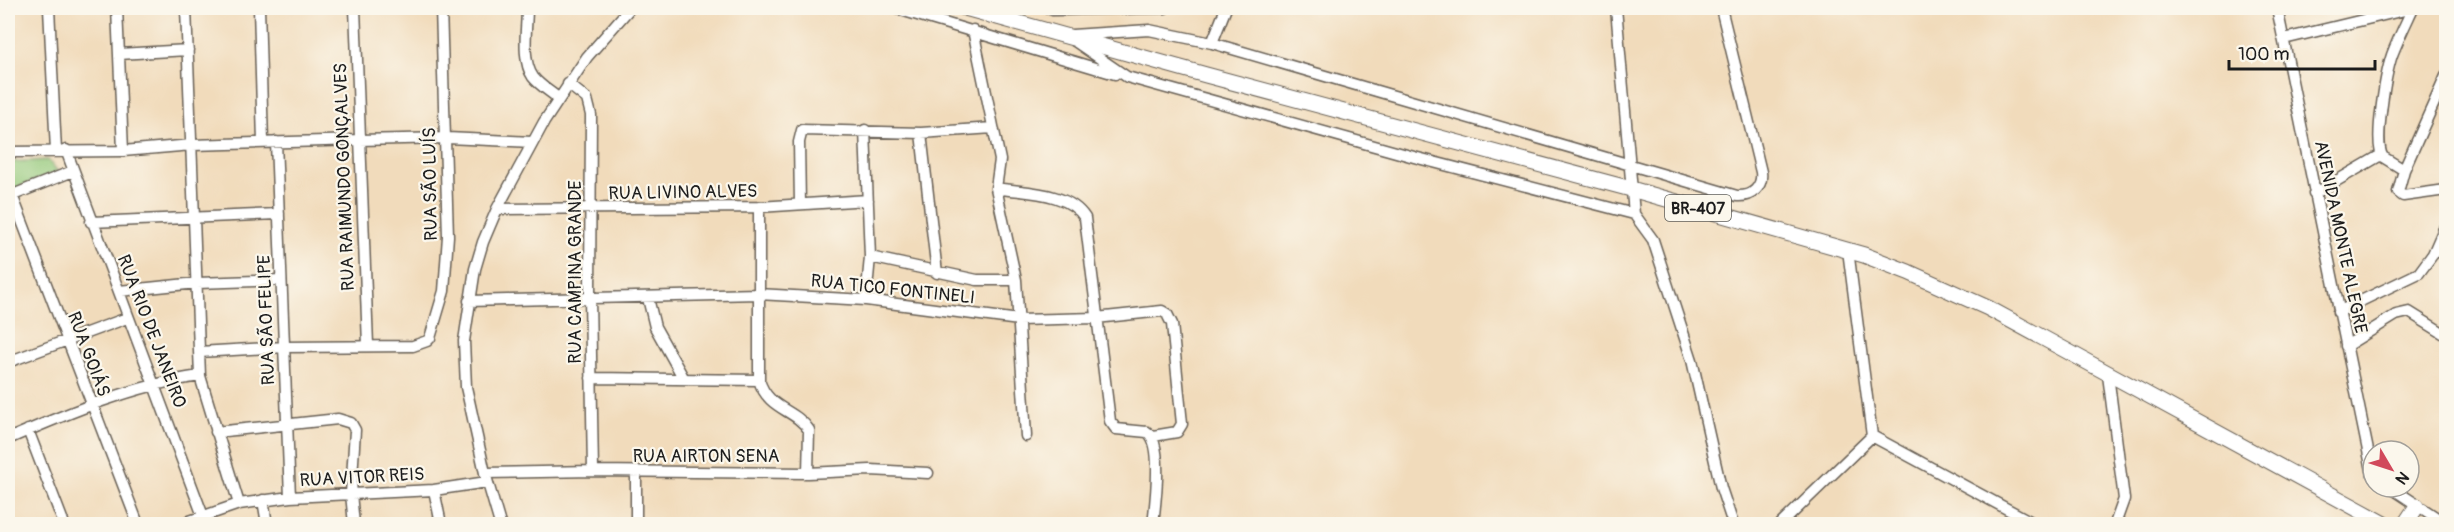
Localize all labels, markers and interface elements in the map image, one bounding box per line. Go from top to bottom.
scale bar [2229,33,2374,71]
text: 100 m [2238,43,2290,66]
street label: RUA RAIMUNDO GONÇALVES [329,63,360,291]
street label: RUA SÃO LUÍS [418,127,443,241]
street label: AVENIDA MONTE ALEGRE [2309,139,2372,336]
street label: RUA CAMPINA GRANDE [564,180,587,364]
street label: RUA LIVINO ALVES [608,180,758,205]
road number: BR-407 [1665,195,1731,221]
street label: RUA RIO DE JANEIRO [112,251,191,411]
street label: RUA SÃO FELIPE [253,254,280,386]
street label: RUA TICO FONTINELI [810,269,976,310]
street label: RUA GOIÁS [62,309,115,400]
north arrow [2361,439,2421,499]
street label: RUA AIRTON SENA [633,445,780,468]
street label: RUA VITOR REIS [299,463,425,492]
text: N [2391,467,2413,488]

